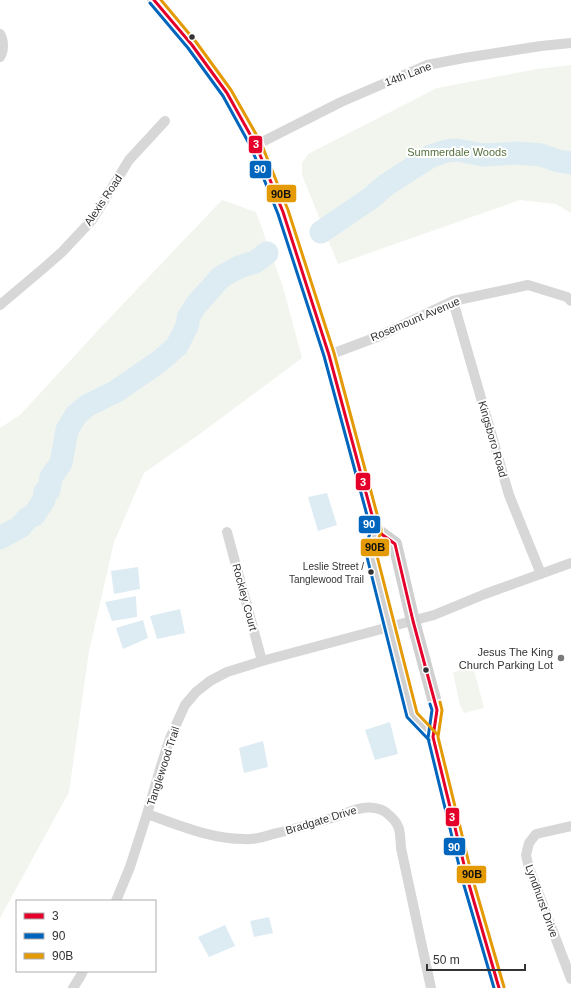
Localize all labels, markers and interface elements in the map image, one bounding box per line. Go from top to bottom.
unlabelled marker [187,32,197,42]
street label: 14th Lane [383,60,433,88]
line badge: 3 [248,135,263,154]
text: 3 [253,138,259,150]
park label: Summerdale Woods [407,146,507,158]
line badge: 90 [249,160,272,179]
text: 90 [254,163,266,175]
street label: Alexis Road [82,172,124,228]
line badge: 90B [266,184,297,203]
text: 90B [271,188,291,200]
street label: Rosemount Avenue [369,295,461,343]
street label: Kingsboro Road [476,399,510,479]
line badge: 3 [355,472,371,491]
text: 3 [360,476,366,488]
line badge: 90 [358,515,381,534]
text: 90 [363,518,375,530]
line badge: 90B [360,538,390,557]
text: 90B [365,541,385,553]
place label: Leslie Street / Tanglewood Trail [289,561,364,585]
street label: Rockley Court [230,562,260,632]
marker: Leslie Street / Tanglewood Trail [366,567,376,577]
place label: Jesus The King Church Parking Lot [459,646,553,671]
marker: Jesus The King Church Parking Lot [556,653,566,663]
unlabelled marker [421,665,431,675]
street label: Tanglewood Trail [145,725,181,807]
street label: Bradgate Drive [284,804,358,836]
line badge: 3 [445,807,460,827]
text: 3 [449,811,455,823]
line badge: 90 [443,837,466,856]
text: 90 [448,841,460,853]
street label: Lyndhurst Drive [523,863,561,939]
line badge: 90B [456,865,487,884]
text: 90B [462,868,482,880]
legend [16,900,156,972]
text: 3 [52,909,59,923]
text: 90 [52,929,66,943]
scale bar [427,946,525,972]
text: 90B [52,949,73,963]
text: 50 m [433,953,460,967]

